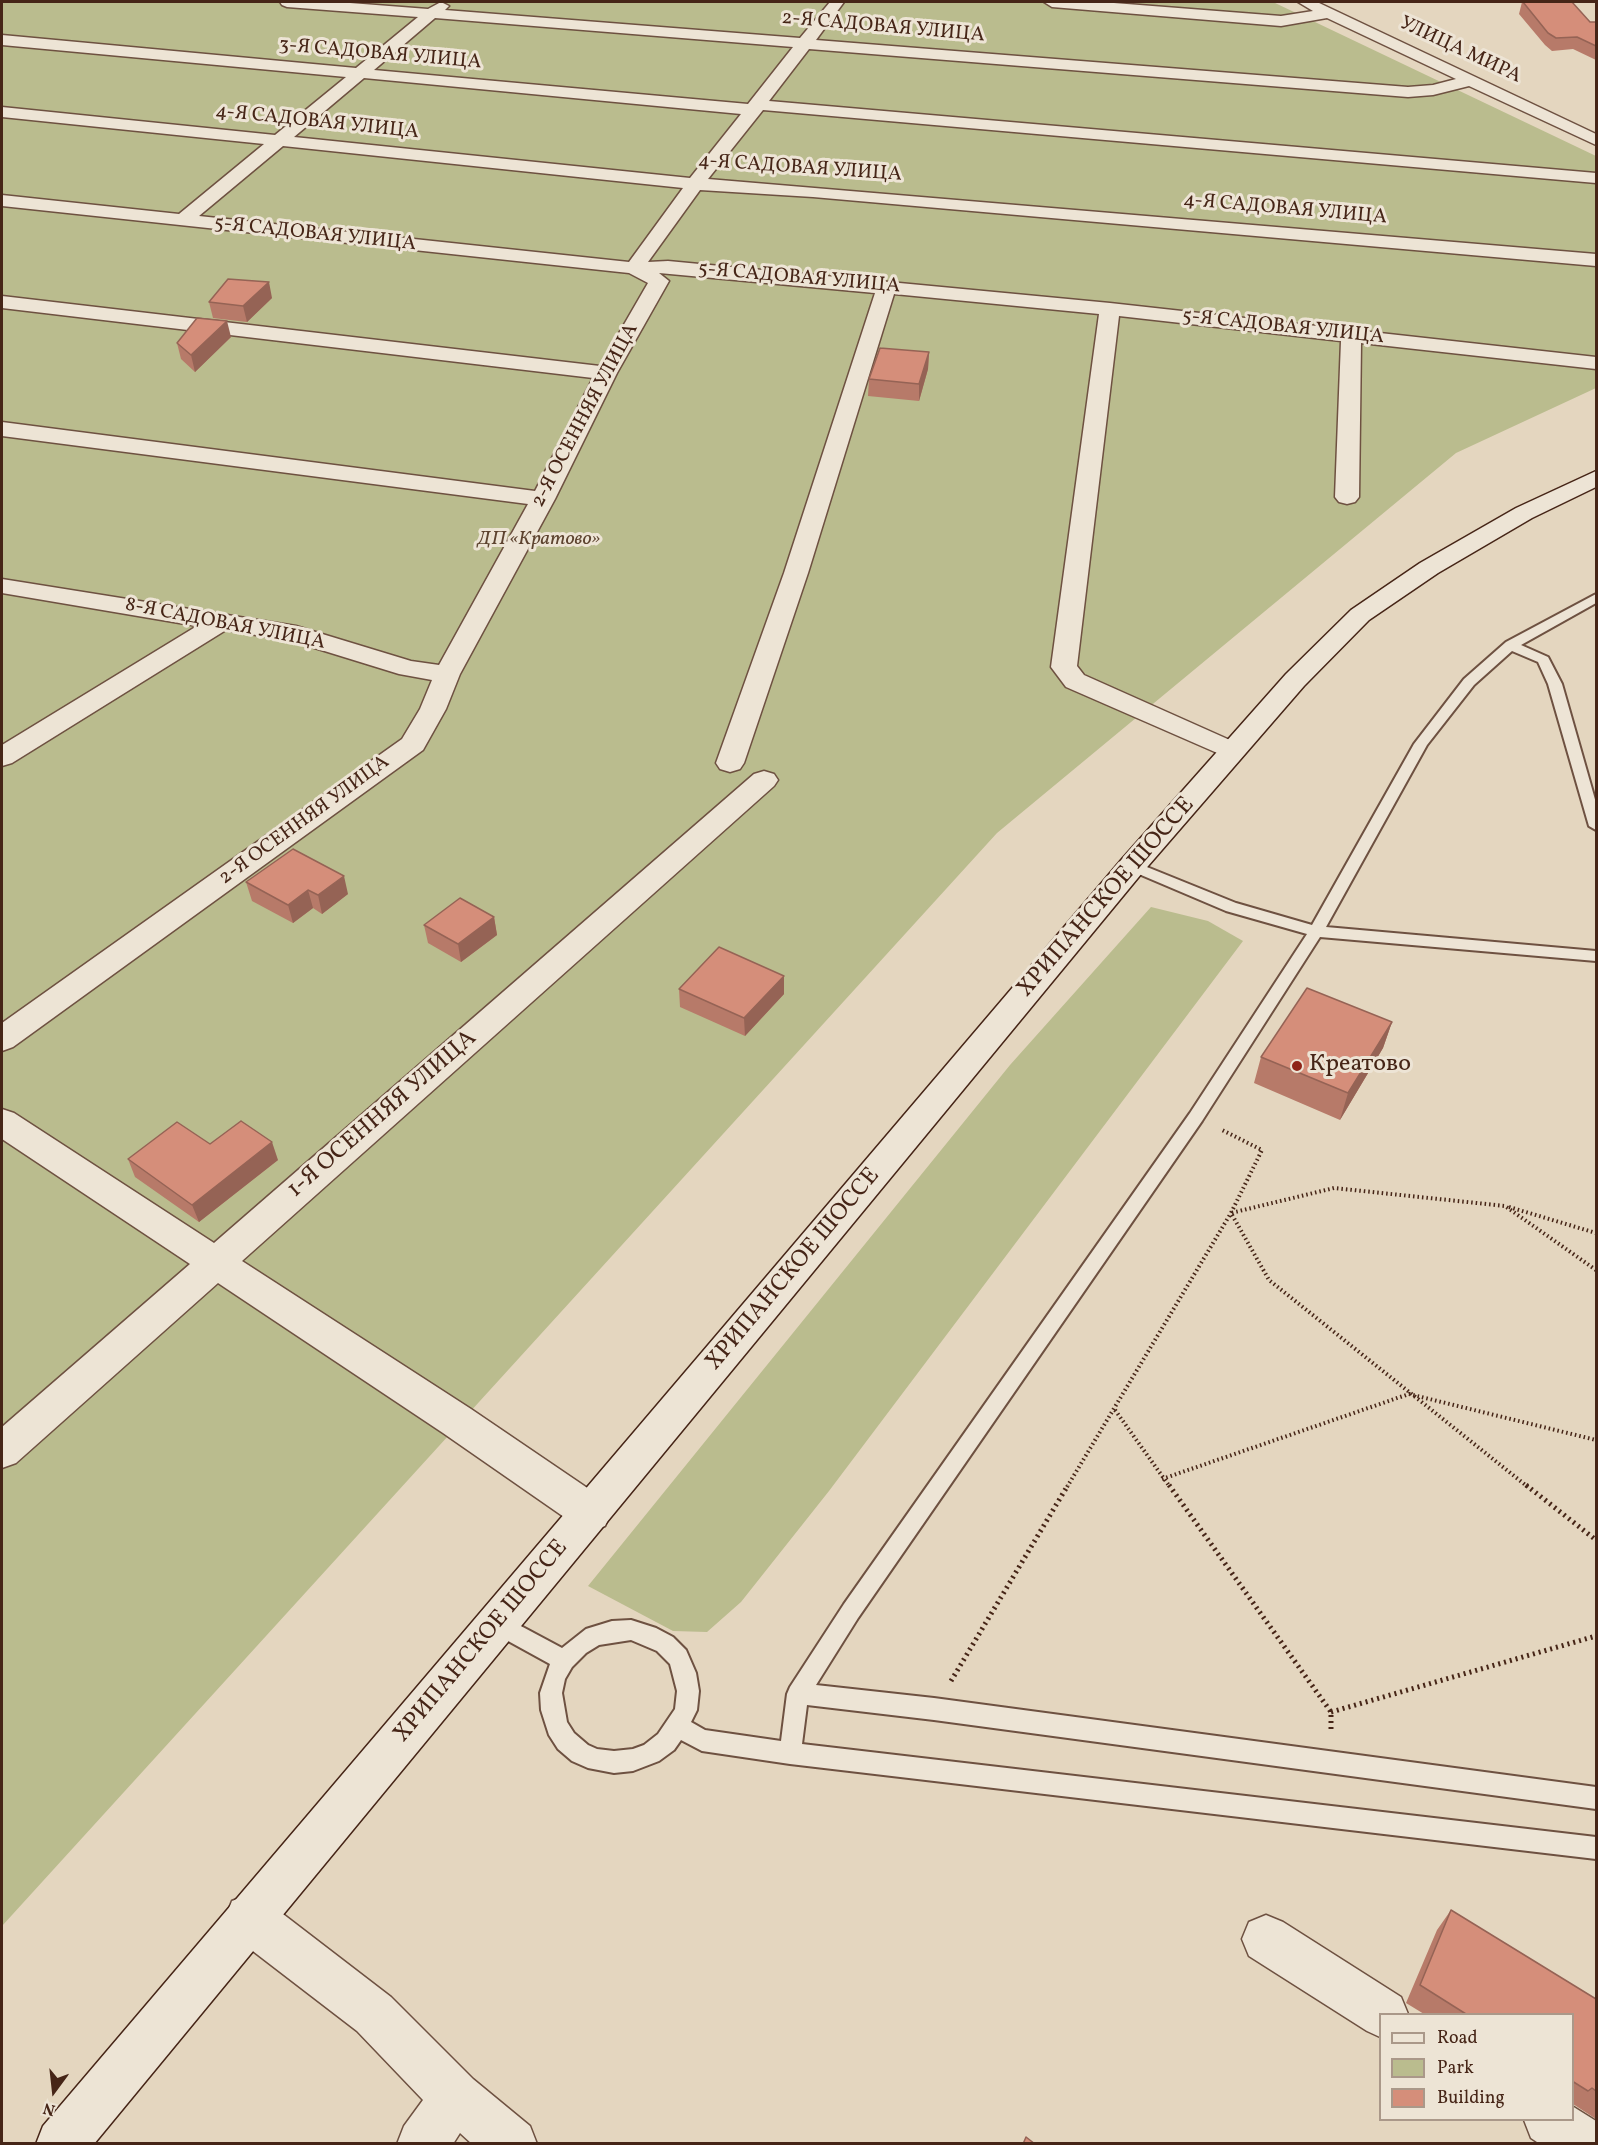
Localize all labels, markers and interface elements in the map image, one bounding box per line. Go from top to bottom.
street label: 2-Я САДОВАЯ УЛИЦА [780,7,986,49]
street label: УЛИЦА МИРА [1395,12,1525,90]
street label: 3-Я САДОВАЯ УЛИЦА [278,34,482,76]
street label: 4-Я САДОВАЯ УЛИЦА [214,100,420,146]
street label: 4-Я САДОВАЯ УЛИЦА [697,150,903,188]
street label: 4-Я САДОВАЯ УЛИЦА [1182,189,1388,231]
street label: 5-Я САДОВАЯ УЛИЦА [213,212,417,258]
street label: 5-Я САДОВАЯ УЛИЦА [697,258,901,300]
street label: 5-Я САДОВАЯ УЛИЦА [1181,305,1385,351]
street label: 2-Я ОСЕННЯЯ УЛИЦА [527,320,645,512]
park label: ДП «Кратово» [478,528,600,552]
street label: 8-Я САДОВАЯ УЛИЦА [123,594,327,656]
street label: 2-Я ОСЕННЯЯ УЛИЦА [215,751,395,891]
street label: ХРИПАНСКОЕ ШОССЕ [1012,792,1202,1004]
street label: 1-Я ОСЕННЯЯ УЛИЦА [282,1025,484,1205]
place label: Креатово [1309,1052,1411,1080]
marker: Креатово [1290,1059,1304,1073]
street label: ХРИПАНСКОЕ ШОССЕ [701,1163,887,1377]
street label: ХРИПАНСКОЕ ШОССЕ [389,1535,575,1749]
legend [1379,2013,1574,2121]
text: Road [1437,2026,1478,2051]
text: Park [1437,2056,1474,2081]
north arrow [24,2061,84,2121]
text: Building [1437,2086,1505,2111]
text: N [41,2096,58,2121]

